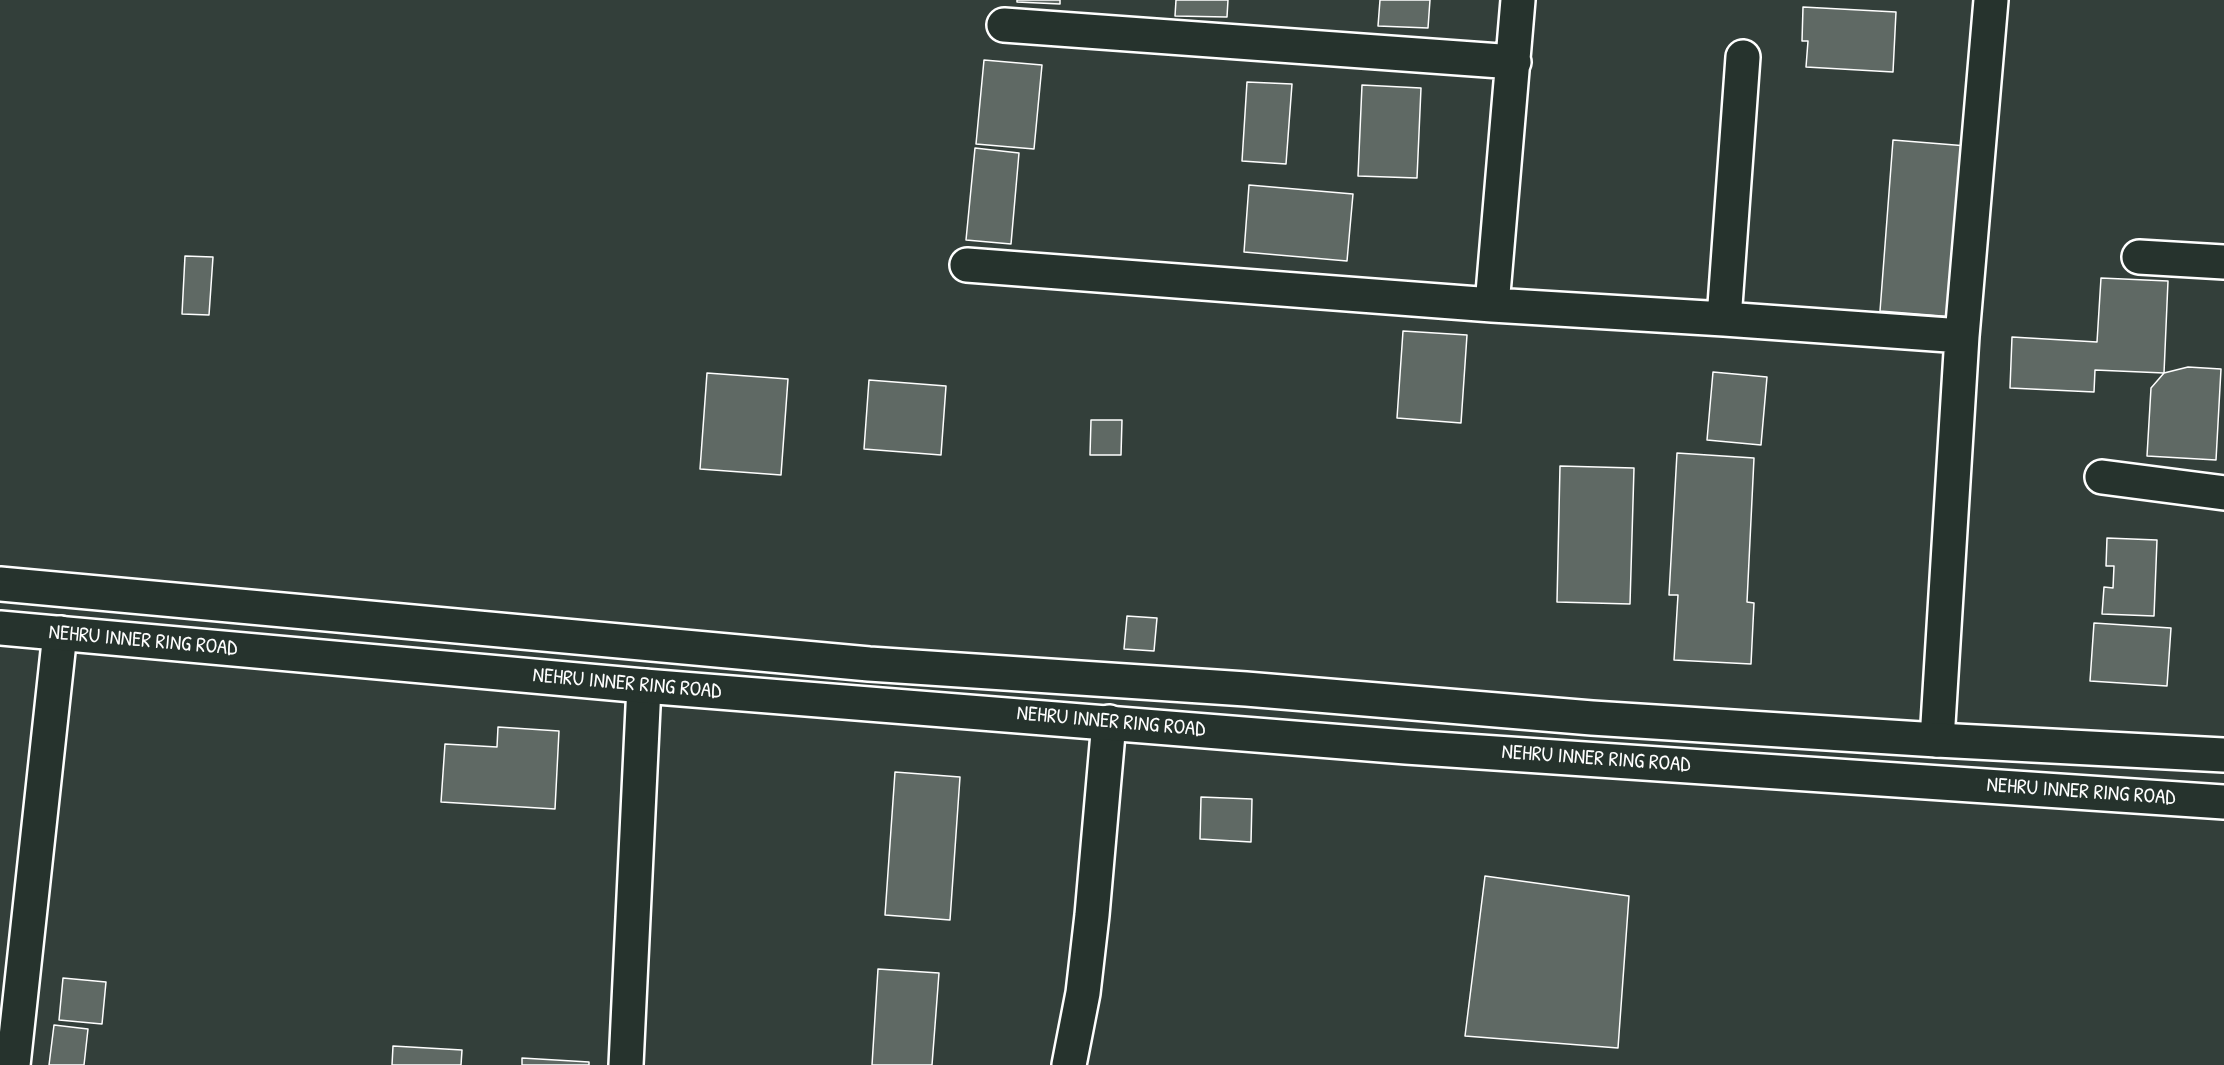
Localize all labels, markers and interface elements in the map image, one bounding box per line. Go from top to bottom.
street label: NEHRU INNER RING ROAD [48,620,238,662]
street label: NEHRU INNER RING ROAD [532,663,722,705]
street label: NEHRU INNER RING ROAD [1016,701,1206,743]
street label: NEHRU INNER RING ROAD [1501,740,1691,778]
street label: NEHRU INNER RING ROAD [1986,773,2176,811]

